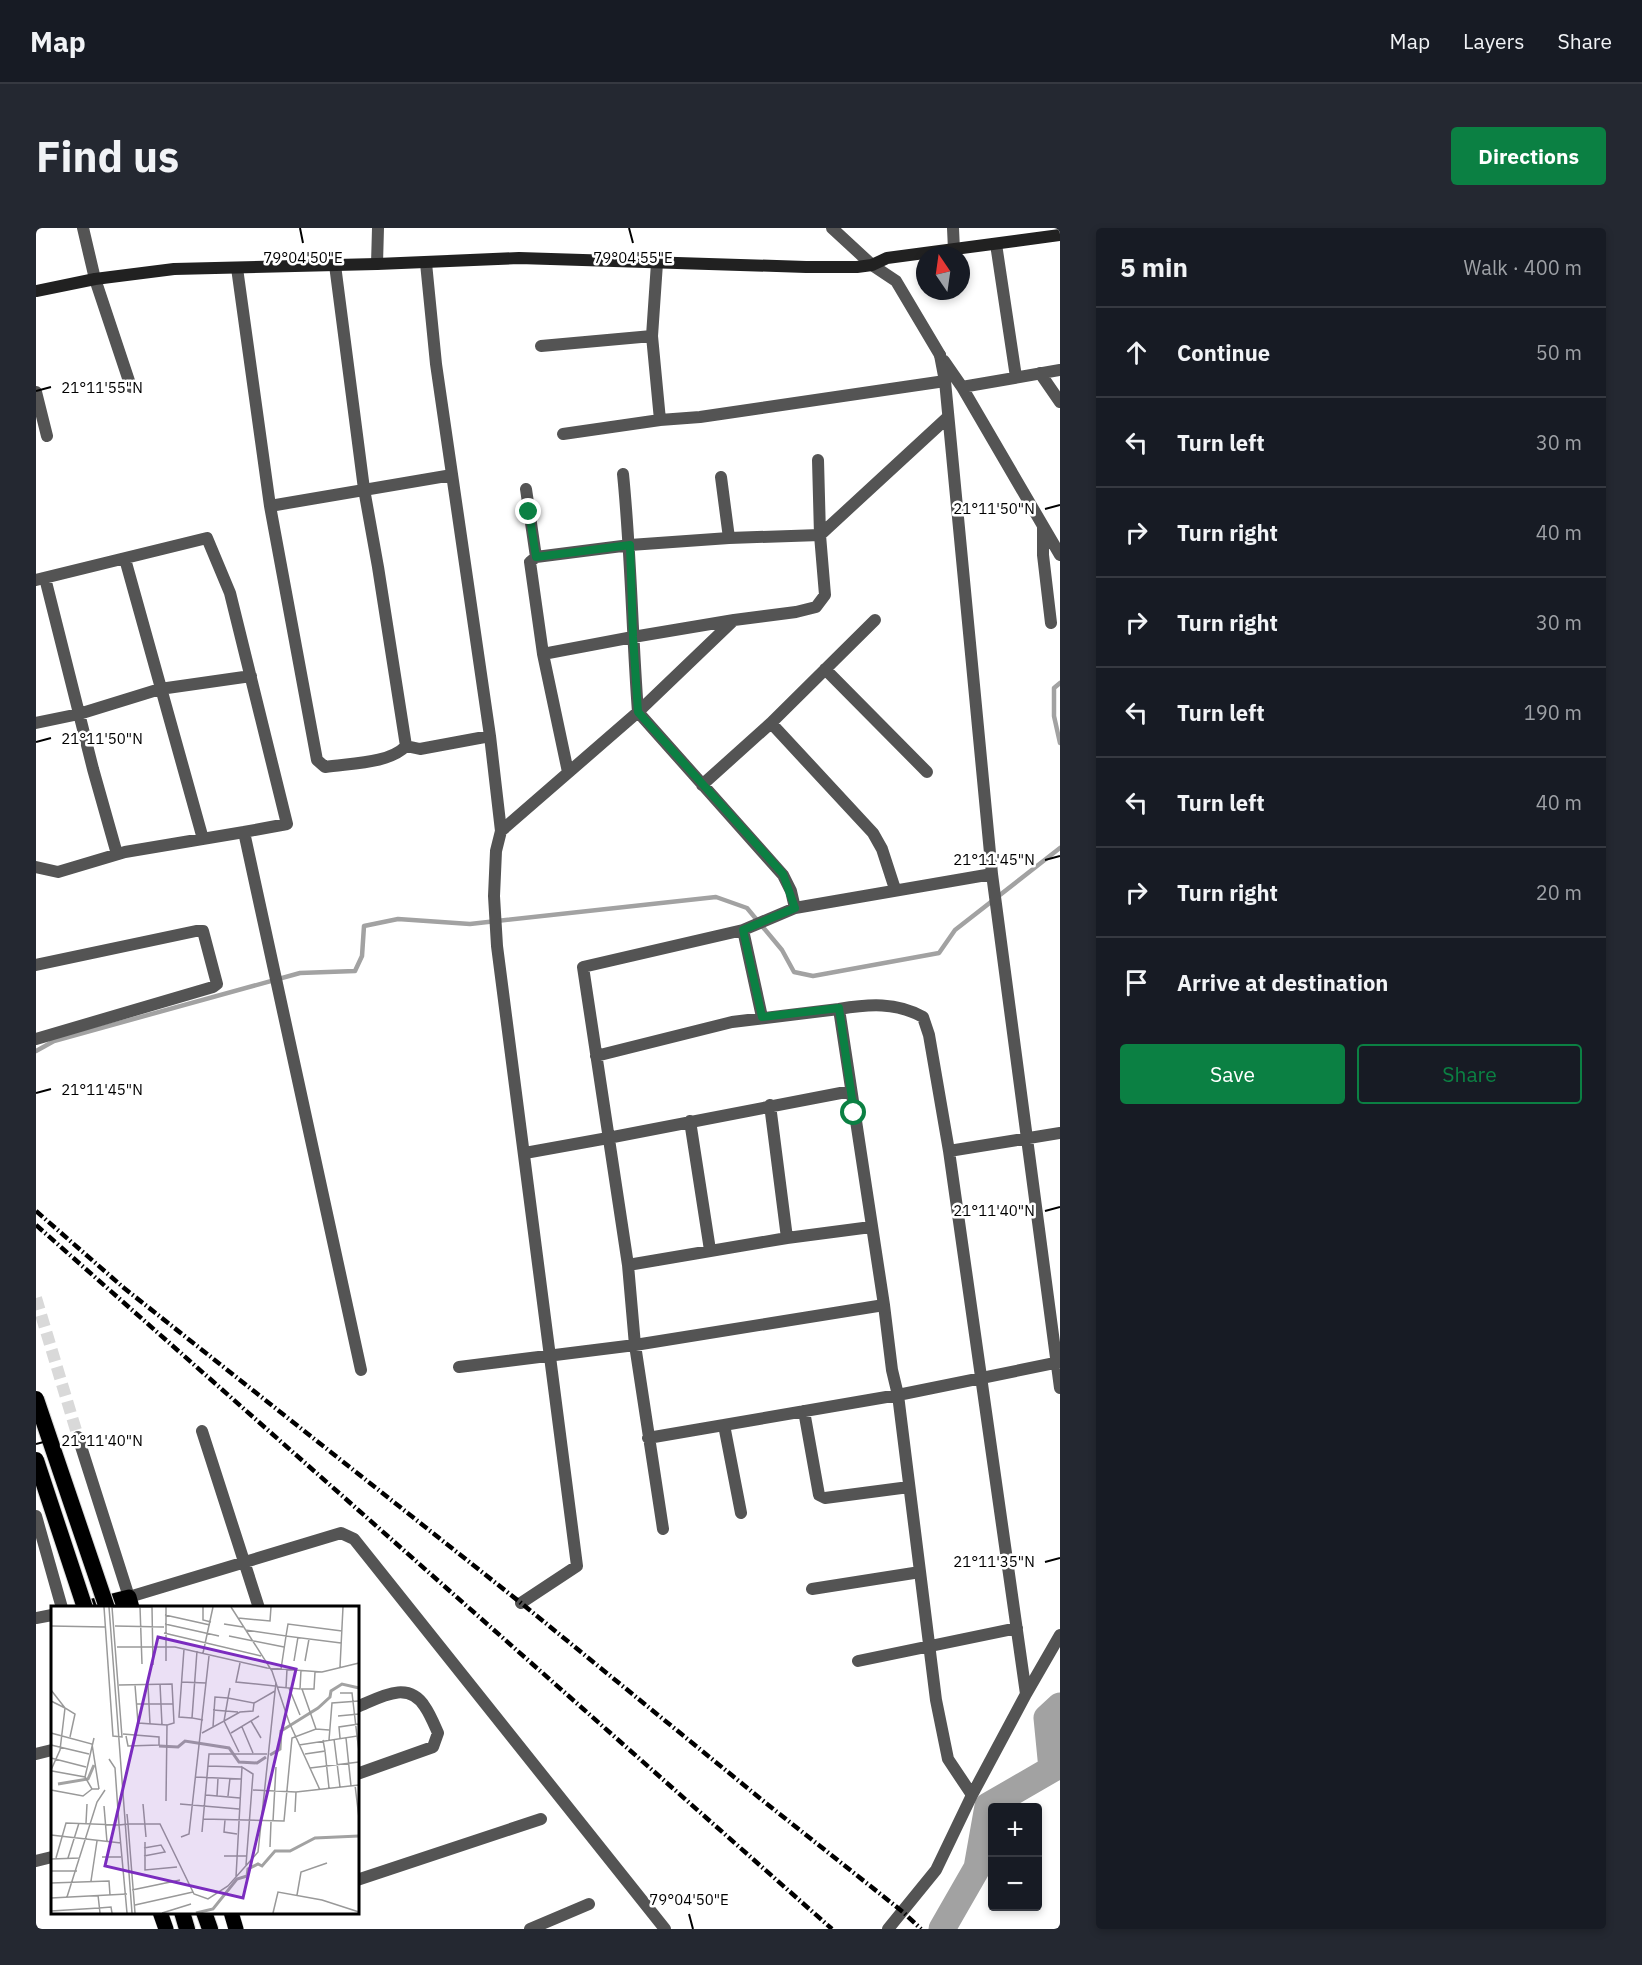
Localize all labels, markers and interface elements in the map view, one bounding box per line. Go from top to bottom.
text: Map [30,23,86,60]
text: Map [1390,27,1430,55]
text: Layers [1463,27,1525,55]
text: Share [1558,27,1612,55]
button: Directions [1451,127,1606,185]
text: Find us [36,129,179,184]
north arrow [916,246,970,300]
text: 79°04'50"E [263,248,343,267]
text: 79°04'55"E [593,248,673,267]
text: 5 min [1120,250,1188,284]
text: Walk · 400 m [1464,254,1582,281]
icon: ahead [1120,336,1153,369]
text: Continue [1177,338,1270,367]
text: 50 m [1536,339,1582,366]
text: 21°11'55"N [61,378,143,397]
icon: left [1120,426,1153,459]
text: Turn left [1177,428,1265,457]
text: 30 m [1536,429,1582,456]
route end [515,498,541,524]
text: 21°11'50"N [953,499,1035,518]
icon: right [1120,516,1153,549]
text: Turn right [1177,518,1278,547]
text: 40 m [1536,519,1582,546]
icon: right [1120,606,1153,639]
text: Turn right [1177,608,1278,637]
text: 30 m [1536,609,1582,636]
icon: left [1120,696,1153,729]
text: Turn left [1177,698,1265,727]
text: 190 m [1524,699,1582,726]
text: 21°11'50"N [61,729,143,748]
icon: left [1120,786,1153,819]
text: Turn left [1177,788,1265,817]
text: 40 m [1536,789,1582,816]
text: 21°11'45"N [953,850,1035,869]
icon: right [1120,876,1153,909]
text: Turn right [1177,878,1278,907]
text: 20 m [1536,879,1582,906]
icon: arrive [1120,966,1153,999]
text: Arrive at destination [1177,968,1388,997]
button: Save [1120,1044,1345,1104]
button: Share [1357,1044,1582,1104]
text: 21°11'45"N [61,1080,143,1099]
route start [840,1099,866,1125]
text: 21°11'40"N [953,1201,1035,1220]
text: 21°11'40"N [61,1431,143,1450]
text: 21°11'35"N [953,1552,1035,1571]
inset map [51,1606,358,1914]
map controls [988,1803,1042,1911]
button: + [988,1803,1042,1857]
button: − [988,1857,1042,1911]
text: 79°04'50"E [649,1890,729,1909]

